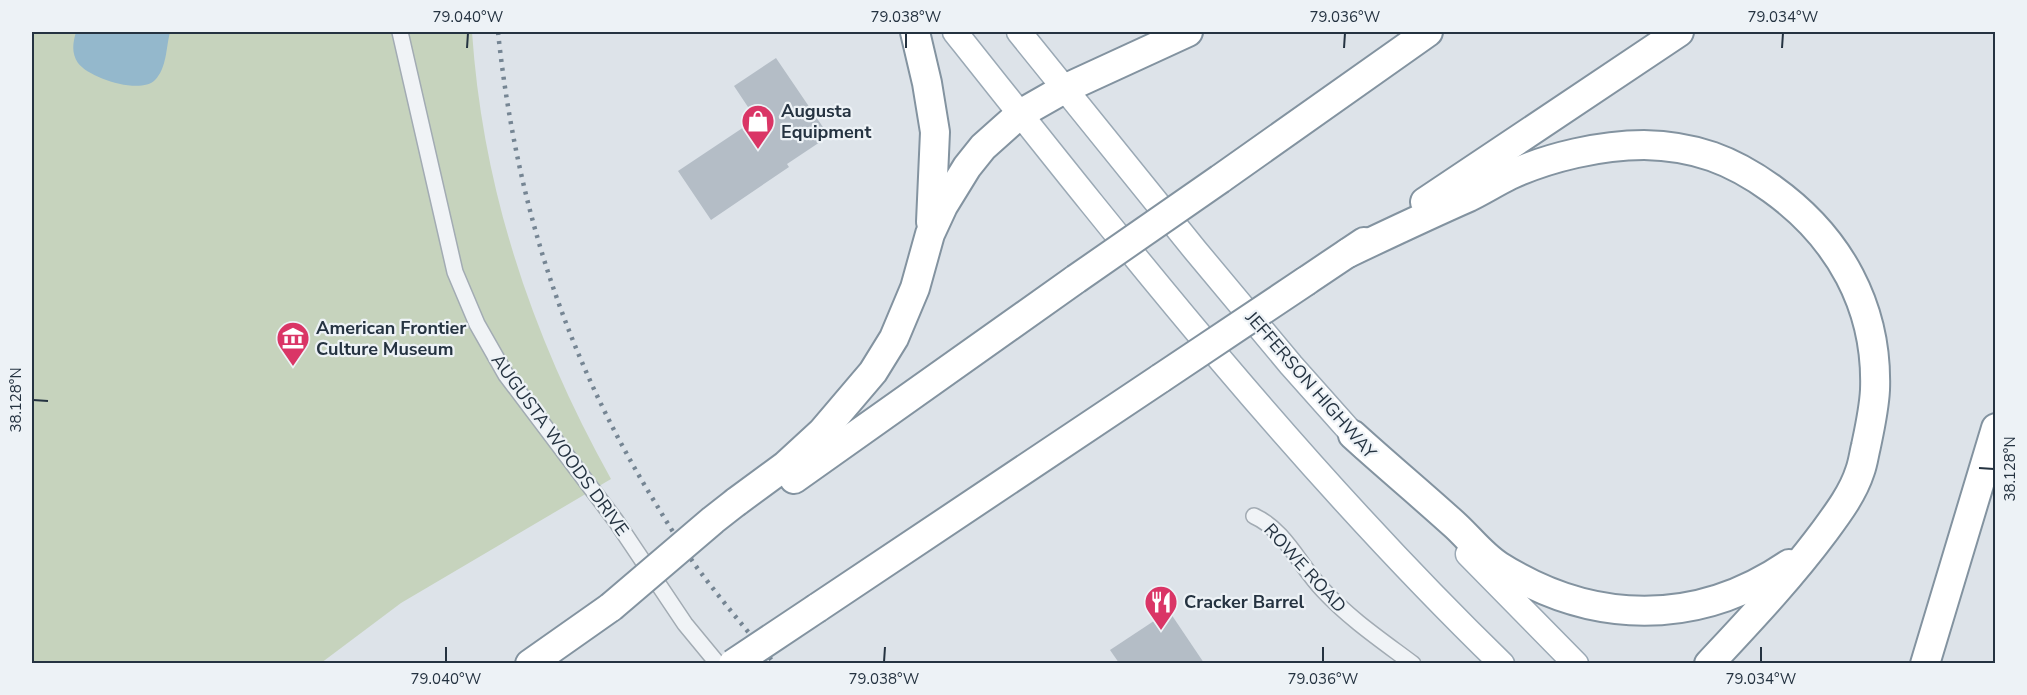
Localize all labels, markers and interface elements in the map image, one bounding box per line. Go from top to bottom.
text: 79.040°W [433,7,504,27]
text: 79.038°W [871,7,942,27]
text: 79.036°W [1310,7,1381,27]
text: 79.034°W [1748,7,1819,27]
place label: Augusta Equipment [781,99,871,144]
shop icon: Augusta Equipment [740,103,776,150]
street label: JEFFERSON HIGHWAY [1240,305,1382,464]
place label: American Frontier Culture Museum [316,316,466,361]
museum icon: American Frontier Culture Museum [275,320,311,367]
street label: AUGUSTA WOODS DRIVE [486,349,634,541]
text: 38.128°N [6,367,26,433]
text: 38.128°N [2000,436,2020,502]
street label: ROWE ROAD [1258,518,1352,618]
restaurant icon: Cracker Barrel [1143,584,1179,631]
place label: Cracker Barrel [1184,590,1305,614]
text: 79.040°W [411,669,482,689]
text: 79.038°W [849,669,920,689]
text: 79.036°W [1288,669,1359,689]
text: 79.034°W [1726,669,1797,689]

